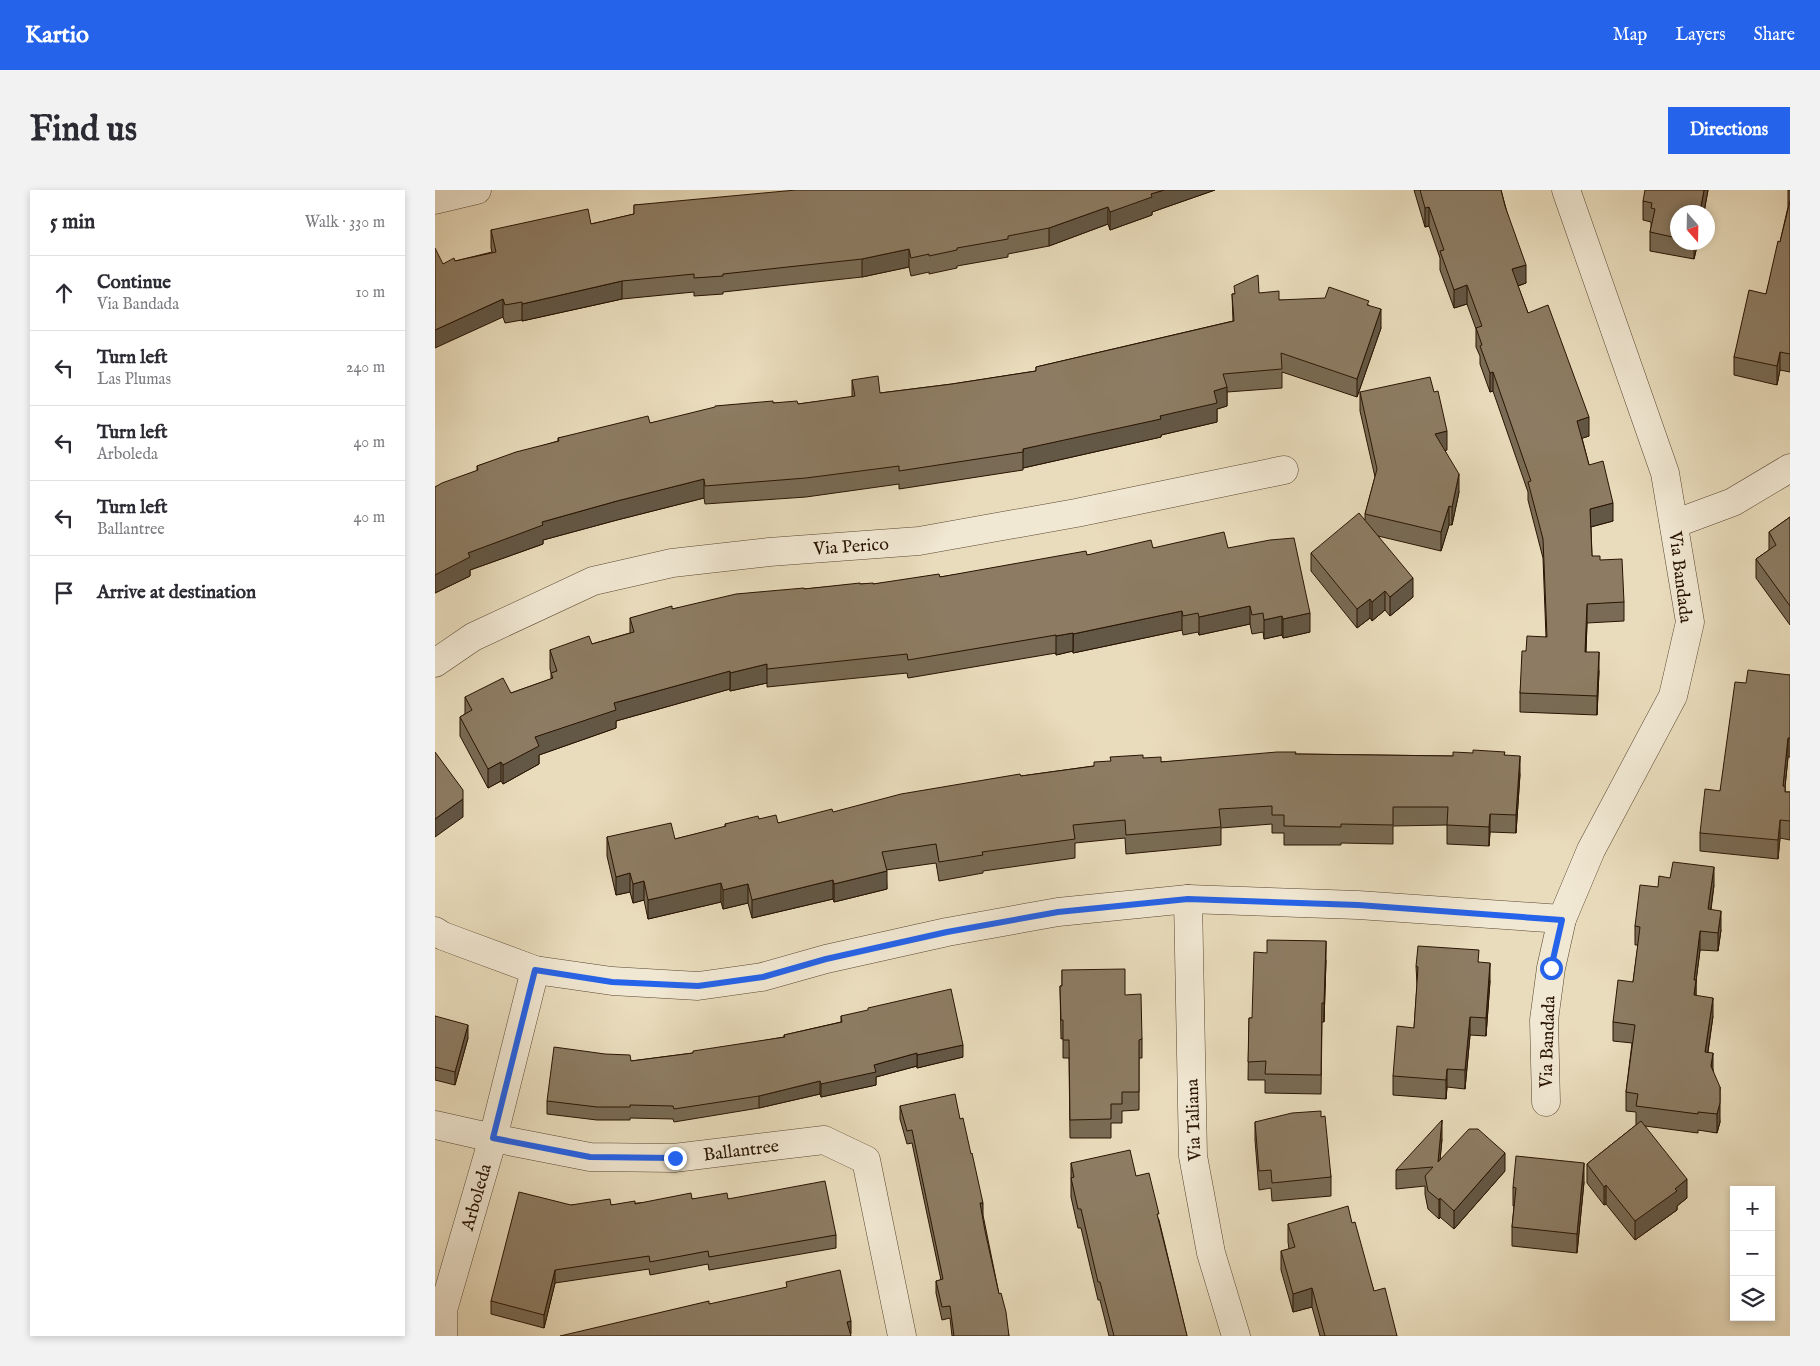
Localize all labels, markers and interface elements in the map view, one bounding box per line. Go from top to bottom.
text: Kartio [25,20,89,51]
text: Map [1613,24,1647,47]
text: Layers [1675,24,1726,47]
text: Share [1754,24,1795,47]
button: Directions [1668,107,1790,154]
text: Find us [30,108,137,153]
north arrow [1670,205,1715,250]
text: 5 min [50,209,95,236]
text: Walk · 330 m [305,213,385,233]
text: Continue [97,271,171,295]
icon: ahead [50,279,78,307]
text: 10 m [355,283,385,303]
text: Via Bandada [97,295,179,315]
text: Turn left [97,346,168,370]
icon: left [50,354,78,382]
text: 240 m [346,358,385,378]
text: Las Plumas [97,370,171,390]
text: Turn left [97,421,168,445]
icon: left [50,429,78,457]
text: 40 m [353,433,385,453]
text: Arboleda [97,445,158,465]
text: Turn left [97,496,168,520]
icon: left [50,504,78,532]
text: 40 m [353,508,385,528]
text: Ballantree [97,520,165,540]
street label: Via Bandada [1662,529,1697,625]
street label: Via Perico [812,533,890,562]
icon: arrive [50,579,78,607]
text: Arrive at destination [97,581,256,605]
route start [1540,957,1563,980]
street label: Via Bandada [1535,995,1562,1090]
street label: Via Taliana [1182,1078,1207,1163]
street label: Ballantree [702,1135,780,1168]
route end [664,1147,687,1170]
street label: Arboleda [457,1161,498,1234]
map controls [1730,1186,1775,1321]
button: + [1730,1186,1775,1231]
button: − [1730,1231,1775,1276]
button: layers [1730,1276,1775,1321]

